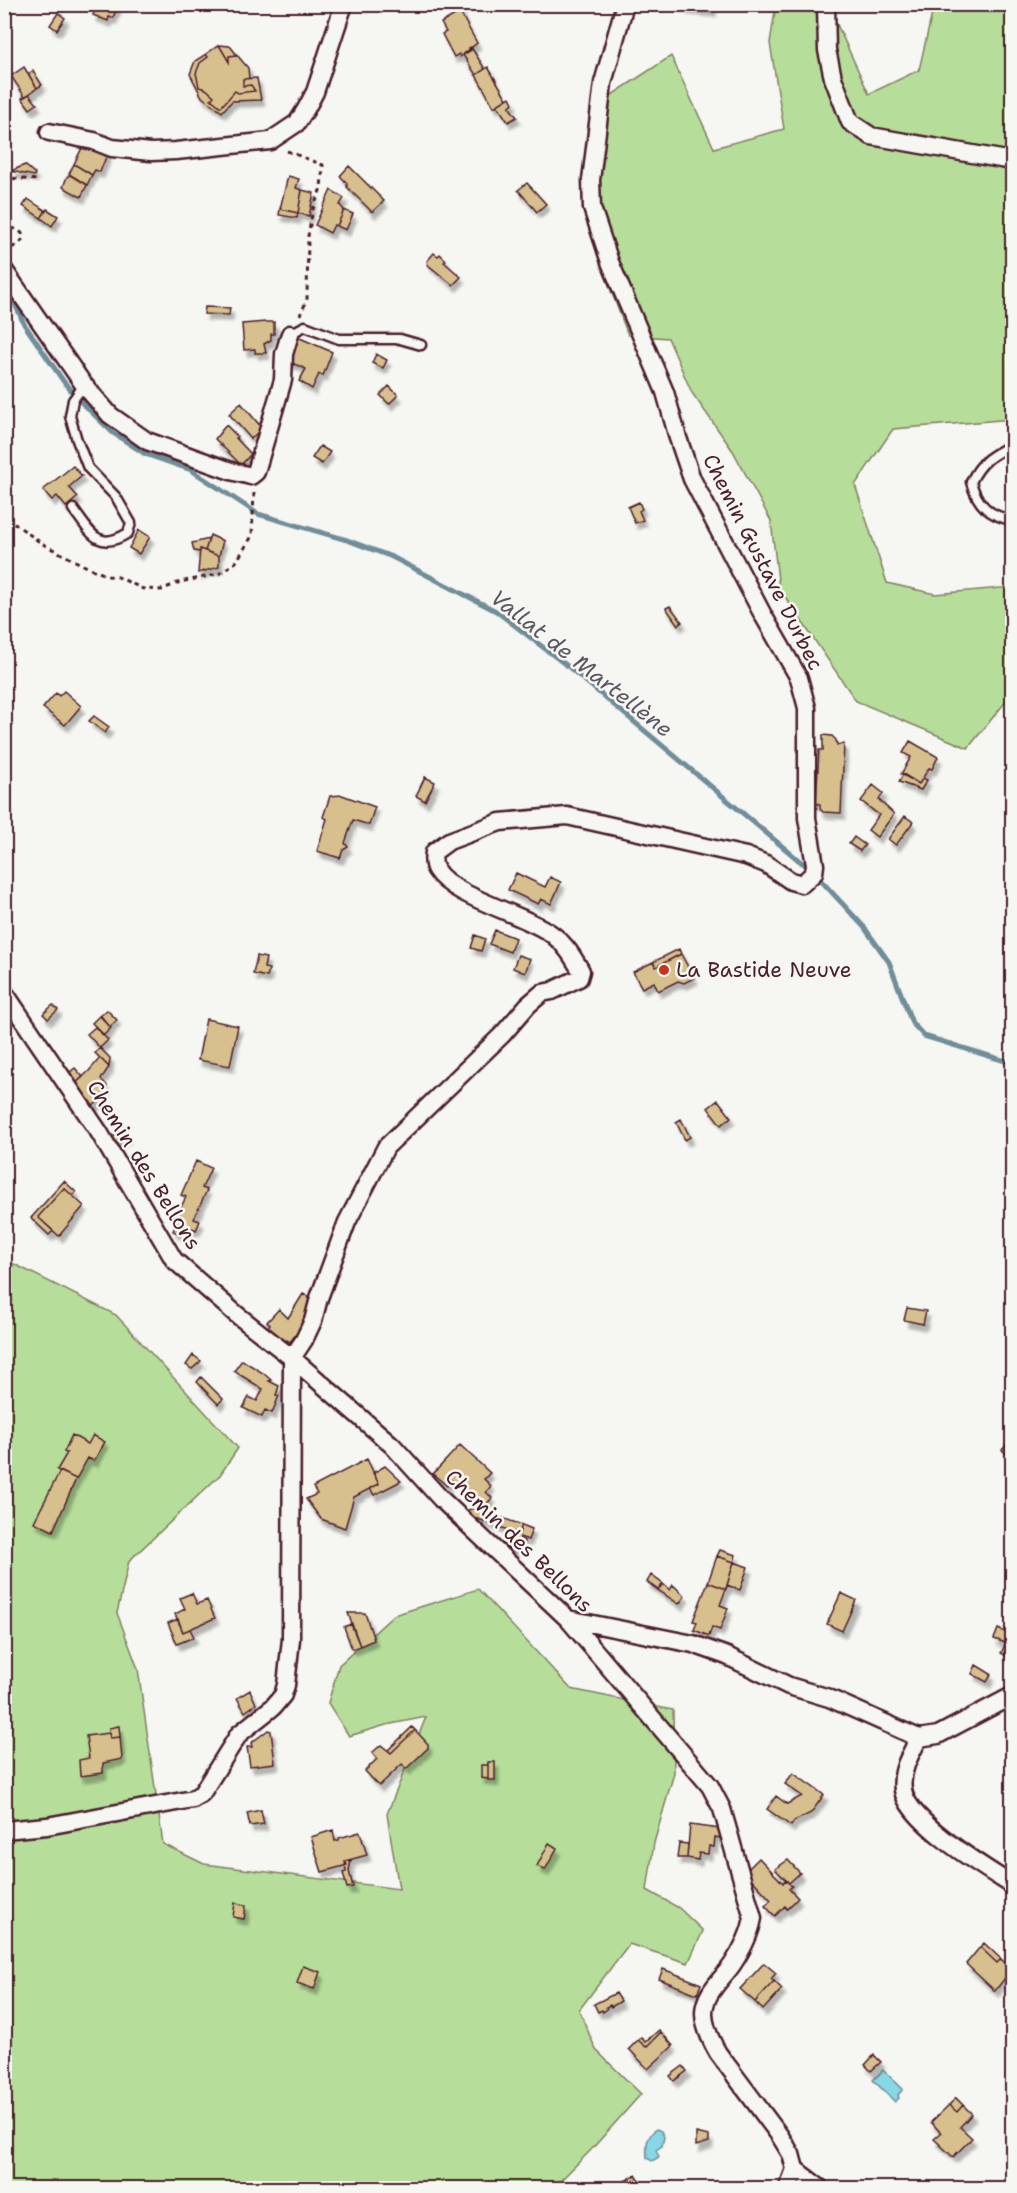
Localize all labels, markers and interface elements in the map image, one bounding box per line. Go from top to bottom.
street label: Chemin Gustave Durbec [696,449,830,675]
water label: Vallat de Martellène [485,583,679,744]
place label: La Bastide Neuve [676,956,852,984]
marker: La Bastide Neuve [657,963,671,977]
street label: Chemin des Bellons [80,1075,208,1255]
street label: Chemin des Bellons [439,1463,599,1619]

